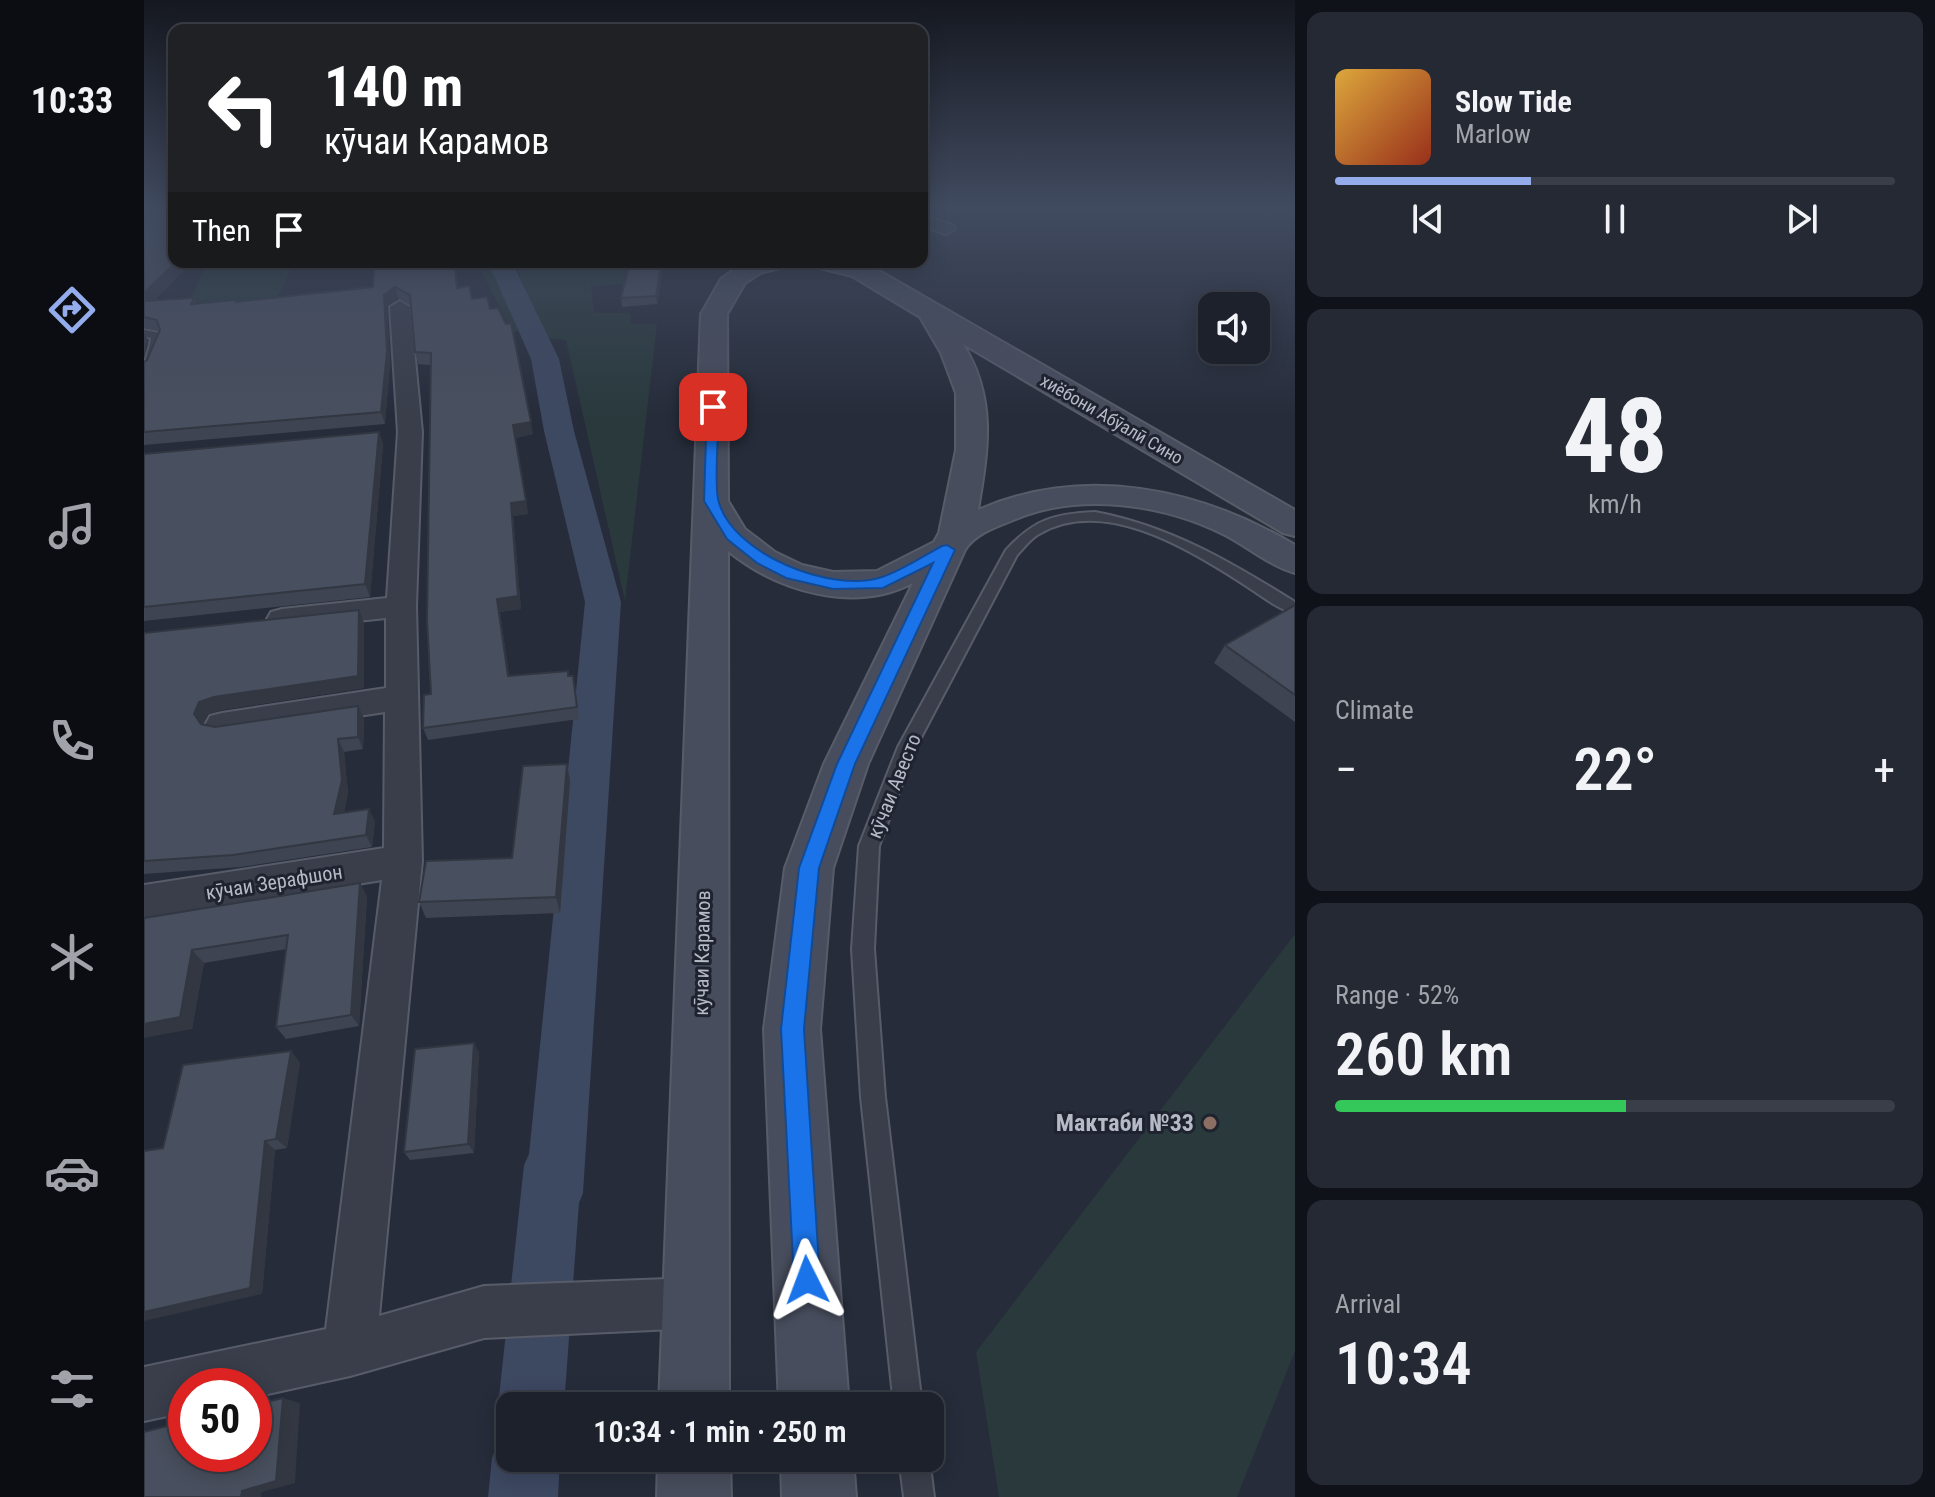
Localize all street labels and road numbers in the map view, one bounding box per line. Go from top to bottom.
street label: хиёбони Абӯалӣ Сино [1037,370,1187,468]
street label: кӯчаи Авесто [862,730,926,842]
street label: кӯчаи Зерафшон [204,859,344,905]
street label: кӯчаи Карамов [689,890,715,1016]

